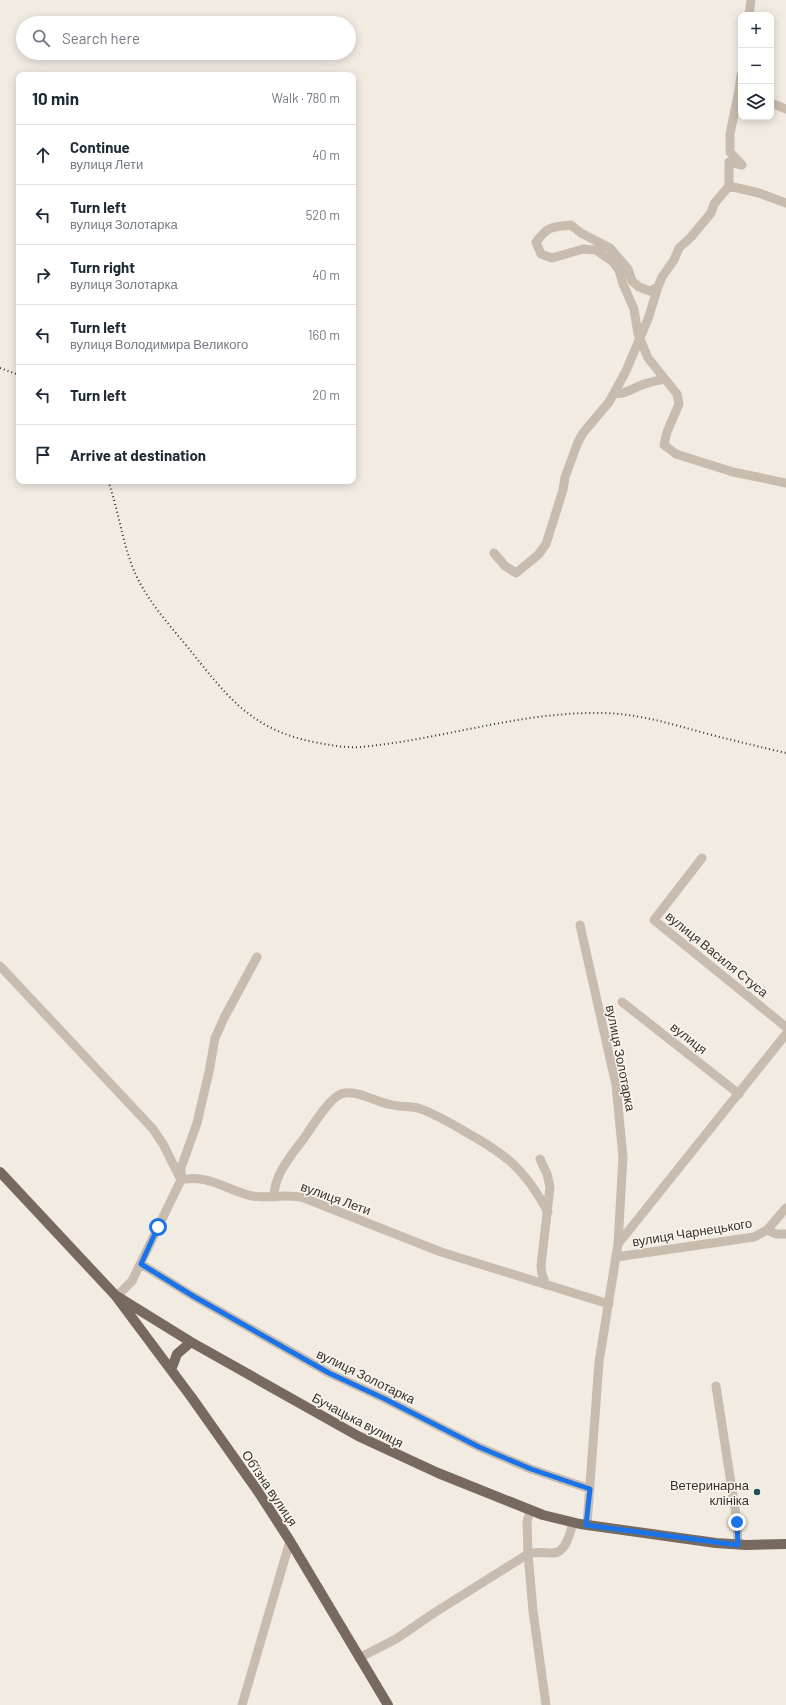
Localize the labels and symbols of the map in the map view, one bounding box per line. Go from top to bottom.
street label: вулиця Василя Стуса [663,908,772,1001]
street label: вулиця Золотарка [603,1004,639,1113]
street label: вулиця [667,1019,711,1057]
street label: вулиця Лети [299,1178,373,1218]
street label: вулиця Чарнецького [631,1215,753,1249]
route start [149,1218,167,1236]
street label: вулиця Золотарка [314,1345,419,1407]
street label: Бучацька вулиця [310,1389,406,1451]
street label: Обʼїзна вулиця [239,1447,301,1529]
place label: Ветеринарна клініка [670,1477,750,1508]
marker: Ветеринарна клініка [752,1487,762,1497]
route end [728,1513,746,1531]

